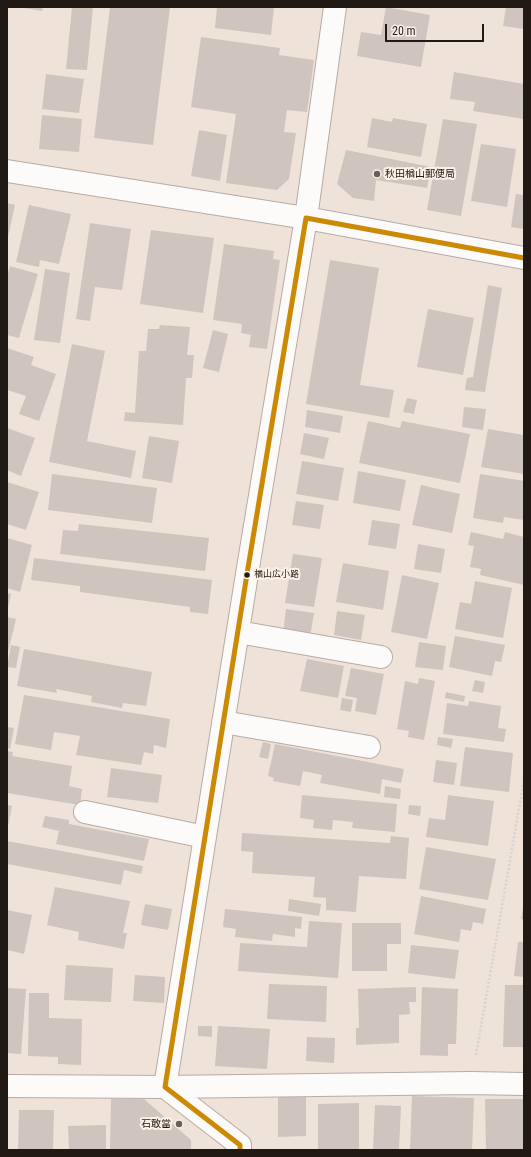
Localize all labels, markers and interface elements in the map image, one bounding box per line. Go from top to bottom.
scale bar [387,16,486,42]
text: 20 m [392,24,416,38]
place label: 秋田楢山郵便局 [385,168,455,180]
marker: 秋田楢山郵便局 [372,169,382,179]
marker: 楢山広小路 [242,570,252,580]
place label: 楢山広小路 [254,570,299,580]
place label: 石敢當 [141,1118,171,1130]
marker: 石敢當 [174,1119,184,1129]

